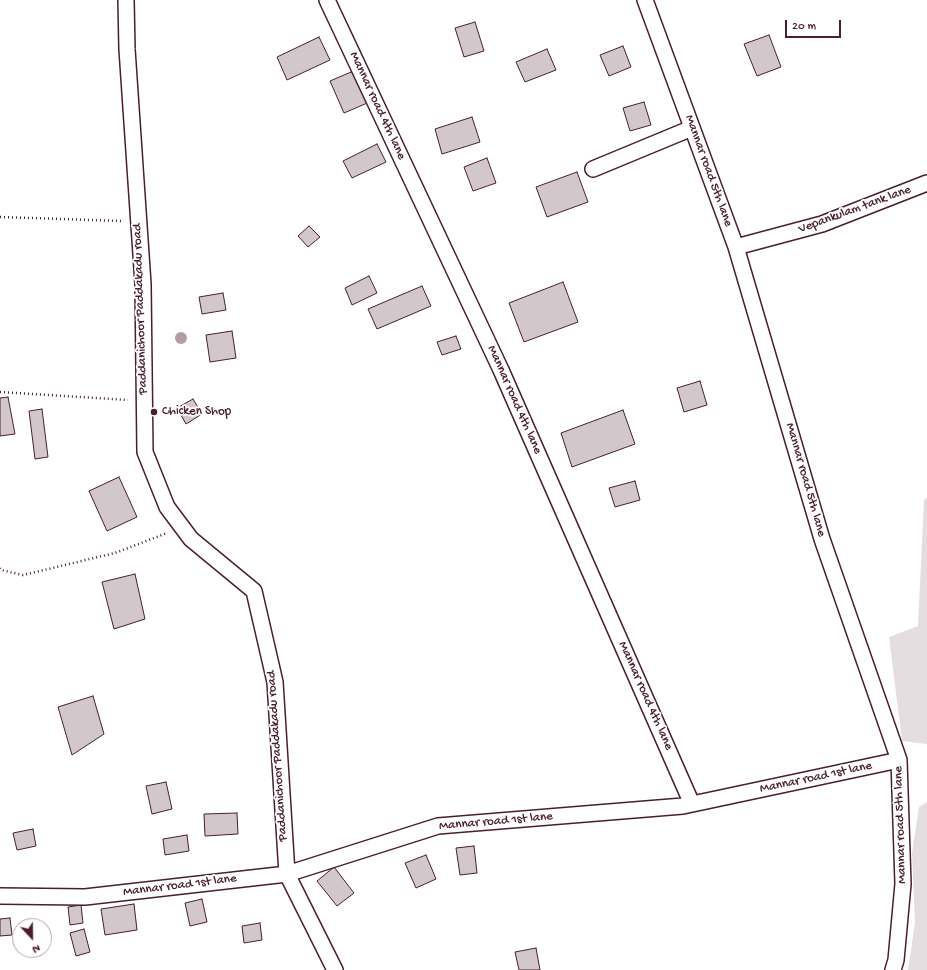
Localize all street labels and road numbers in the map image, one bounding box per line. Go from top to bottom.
street label: Mannar road 4th lane [345,50,409,162]
street label: Mannar road 5th lane [681,113,735,229]
street label: Vepankulam tank lane [797,182,913,238]
street label: Paddanichoor Paddakadu road [130,223,152,395]
street label: Mannar road 4th lane [483,343,545,457]
street label: Mannar road 5th lane [781,421,829,539]
street label: Mannar road 4th lane [614,639,676,753]
street label: Paddanichoor Paddakadu road [264,670,292,842]
street label: Mannar road 1st lane [759,759,873,797]
street label: Mannar road 5th lane [891,766,911,884]
street label: Mannar road 1st lane [438,809,554,835]
street label: Mannar road 1st lane [122,871,238,901]

